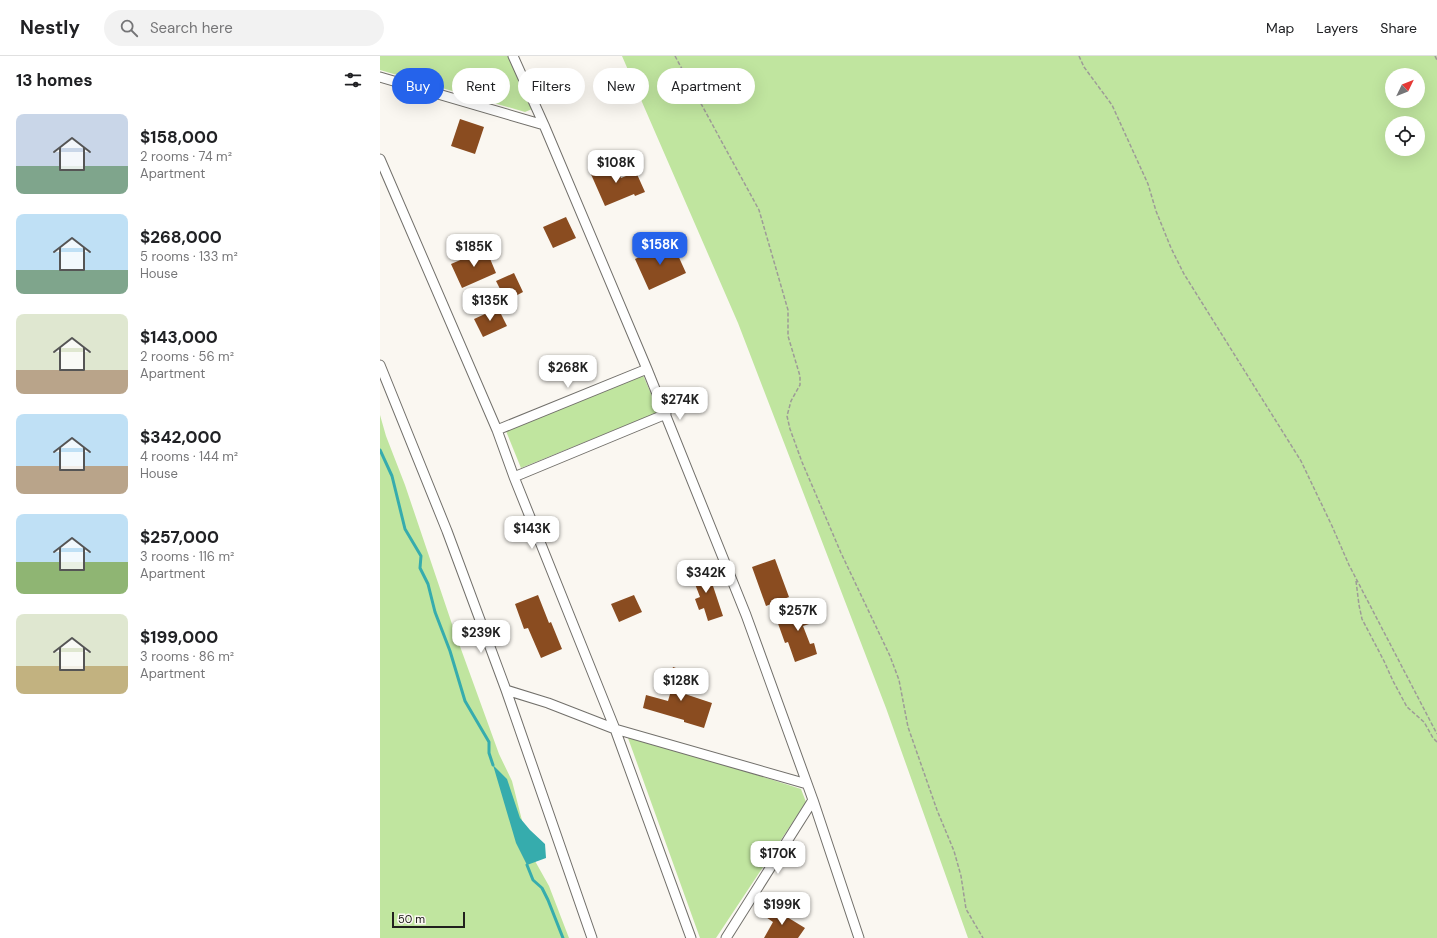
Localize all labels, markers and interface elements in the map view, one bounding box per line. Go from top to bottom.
search box [104,10,384,46]
text: Nestly [20,15,80,40]
icon: search [118,17,140,39]
text: Search here [150,18,233,38]
text: Map [1266,19,1294,37]
text: Layers [1316,19,1358,37]
text: Share [1380,19,1417,37]
chip: Buy [392,68,444,104]
chip: Rent [452,68,510,104]
chip: Filters [518,68,585,104]
chip: New [593,68,649,104]
chip: Apartment [657,68,755,104]
north arrow [1385,68,1425,108]
map controls [1385,68,1425,156]
text: 13 homes [16,69,93,91]
icon: filters [342,69,364,91]
button: locate [1385,116,1425,156]
text: $158,000 [140,126,218,148]
icon: home [48,130,96,178]
text: 2 rooms · 74 m² [140,148,232,165]
pin: $108K [588,150,644,184]
text: $108K [597,154,635,171]
text: Apartment [140,165,205,182]
text: $268,000 [140,226,222,248]
icon: home [48,230,96,278]
pin: $158K [632,232,688,266]
pin: $185K [446,234,502,268]
text: $158K [641,236,679,253]
text: $185K [455,238,493,255]
text: 5 rooms · 133 m² [140,248,238,265]
text: House [140,265,178,282]
pin: $135K [462,288,518,322]
text: $135K [472,292,509,309]
text: $143,000 [140,326,218,348]
icon: home [48,330,96,378]
text: 2 rooms · 56 m² [140,348,234,365]
pin: $268K [540,355,596,389]
text: $268K [548,359,588,376]
text: Apartment [140,365,205,382]
pin: $274K [652,387,708,421]
text: $274K [661,391,699,408]
text: $342,000 [140,426,221,448]
icon: home [48,430,96,478]
text: 4 rooms · 144 m² [140,448,238,465]
text: House [140,465,178,482]
pin: $143K [504,516,560,550]
text: $143K [513,520,551,537]
text: $257,000 [140,526,219,548]
icon: home [48,530,96,578]
text: 3 rooms · 116 m² [140,548,234,565]
pin: $342K [678,560,734,594]
text: $342K [686,564,726,581]
text: Apartment [140,565,205,582]
pin: $257K [770,598,826,632]
text: $257K [779,602,817,619]
pin: $239K [453,620,509,654]
text: $239K [461,624,501,641]
text: $199,000 [140,626,218,648]
icon: home [48,630,96,678]
text: 3 rooms · 86 m² [140,648,234,665]
text: Apartment [140,665,205,682]
pin: $128K [653,668,709,702]
text: $128K [663,672,699,689]
pin: $170K [750,841,806,875]
text: $170K [759,845,797,862]
pin: $199K [754,892,810,926]
text: $199K [763,896,801,913]
scale bar [392,910,465,929]
text: 50 m [398,912,425,926]

